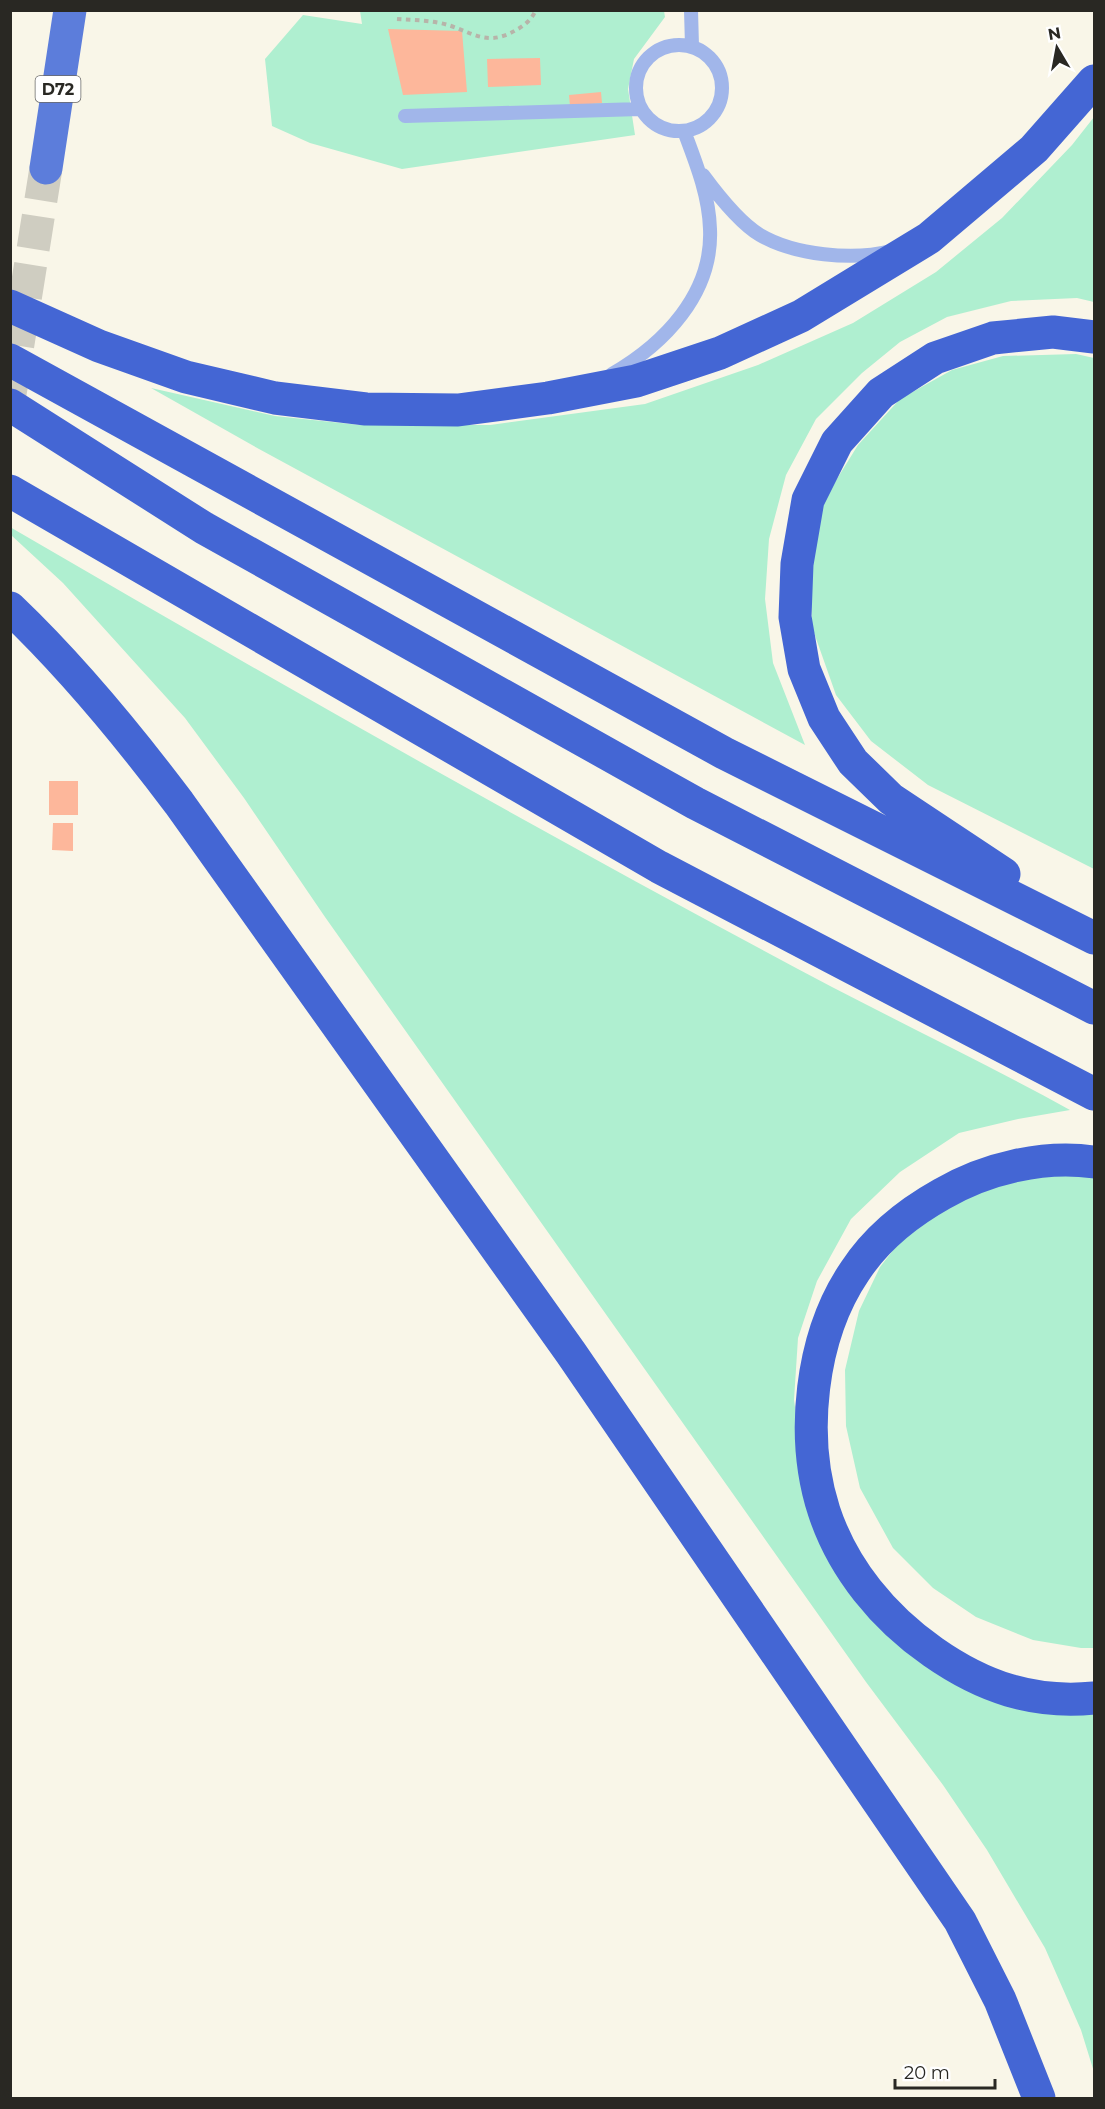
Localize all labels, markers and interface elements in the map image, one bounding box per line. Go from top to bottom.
north arrow [1027,18,1087,78]
text: N [1046,23,1063,44]
road number: D72 [36,76,80,102]
scale bar [895,2052,996,2090]
text: 20 m [904,2062,950,2084]

